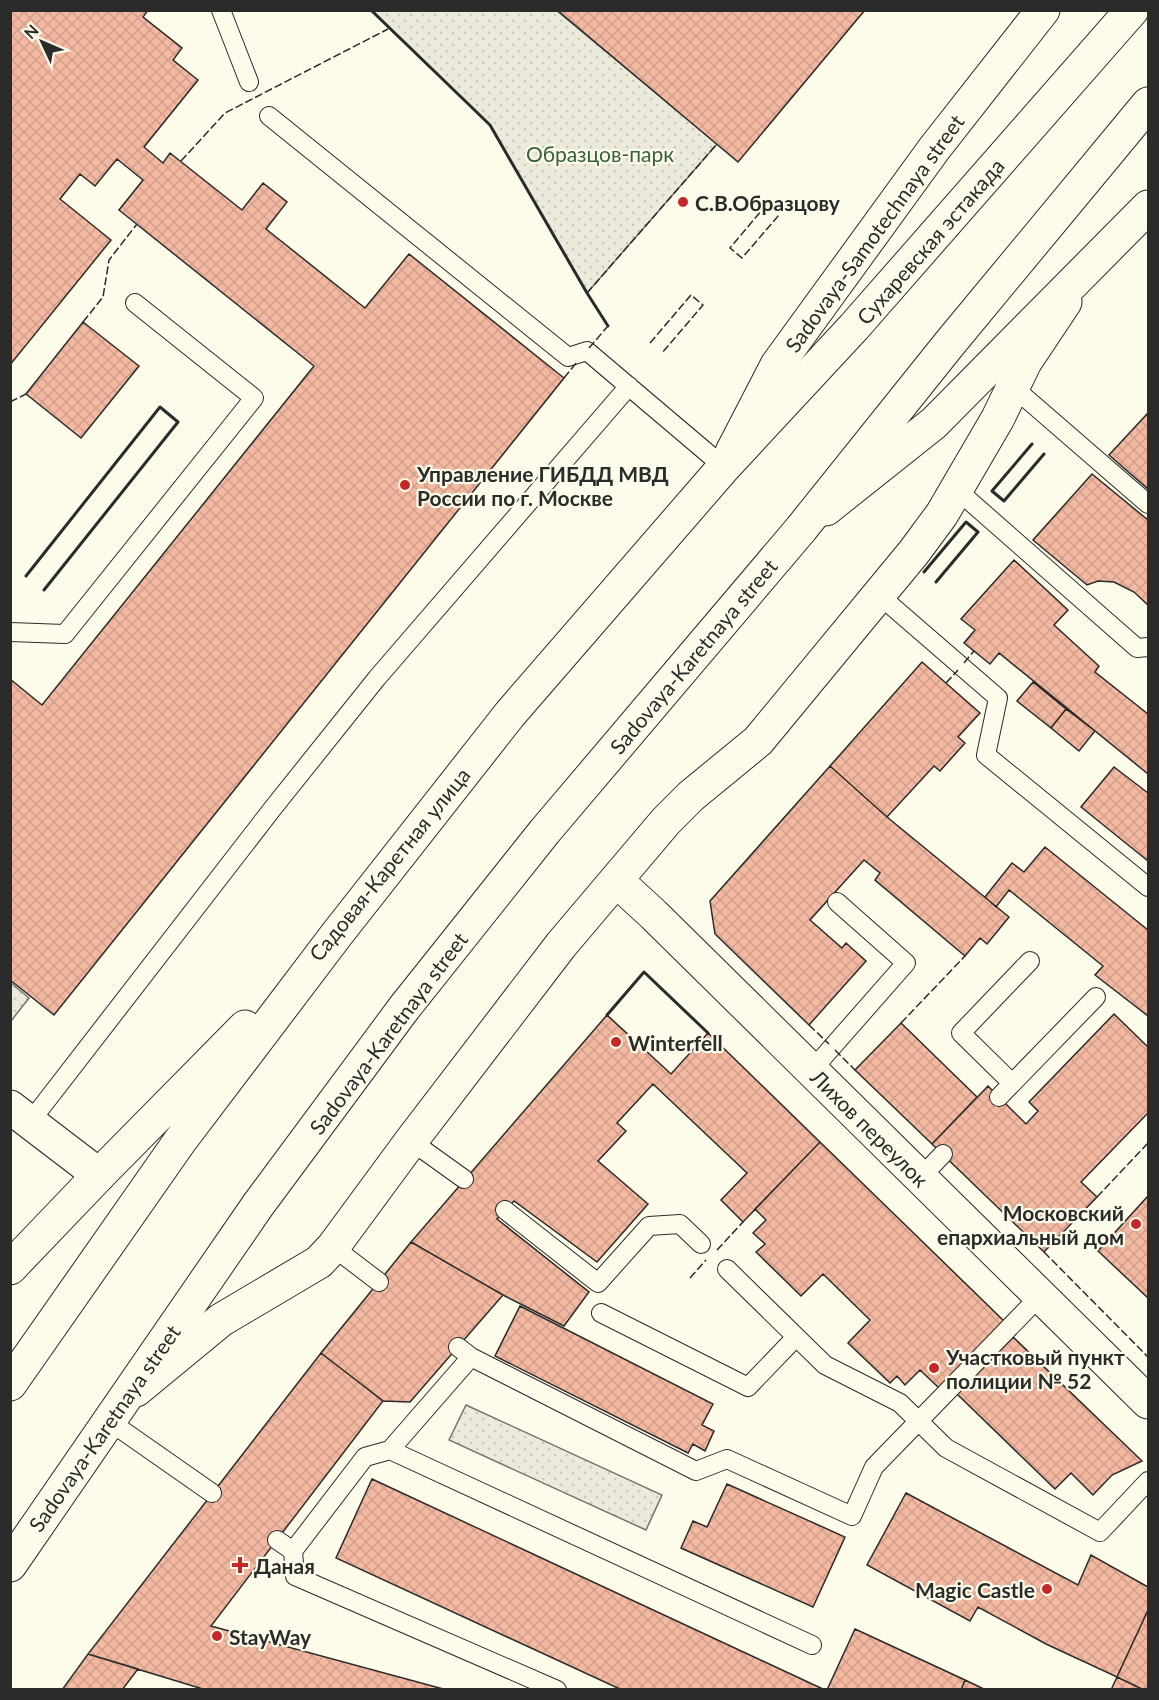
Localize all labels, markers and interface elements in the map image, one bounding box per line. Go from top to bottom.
north arrow [12,12,72,72]
text: N [20,20,42,42]
street label: Sadovaya-Samotechnaya street [779,109,969,357]
park label: Образцов-парк [526,141,674,166]
street label: Сухаревская эстакада [851,153,1009,329]
place label: С.В.Образцову [695,190,841,215]
marker: С.В.Образцову [676,195,690,209]
place label: Управление ГИБДД МВД России по г. Москве [416,461,669,510]
marker: Управление ГИБДД МВД России по г. Москве [398,478,412,492]
street label: Sadovaya-Karetnaya street [604,553,782,758]
street label: Садовая-Каретная улица [303,762,475,966]
street label: Sadovaya-Karetnaya street [304,927,472,1139]
place label: Winterfell [628,1030,723,1055]
marker: Winterfell [609,1035,623,1049]
street label: Лихов переулок [806,1064,934,1192]
place label: Московский епархиальный дом [937,1200,1124,1249]
marker: Московский епархиальный дом [1129,1217,1143,1231]
street label: Sadovaya-Karetnaya street [23,1319,185,1536]
place label: Участковый пункт полиции № 52 [945,1344,1125,1393]
marker: Участковый пункт полиции № 52 [927,1361,941,1375]
place label: Даная [254,1553,315,1578]
marker: Даная [231,1556,249,1574]
place label: Magic Castle [915,1577,1035,1602]
marker: Magic Castle [1040,1582,1054,1596]
place label: StayWay [229,1624,312,1649]
marker: StayWay [210,1629,224,1643]

